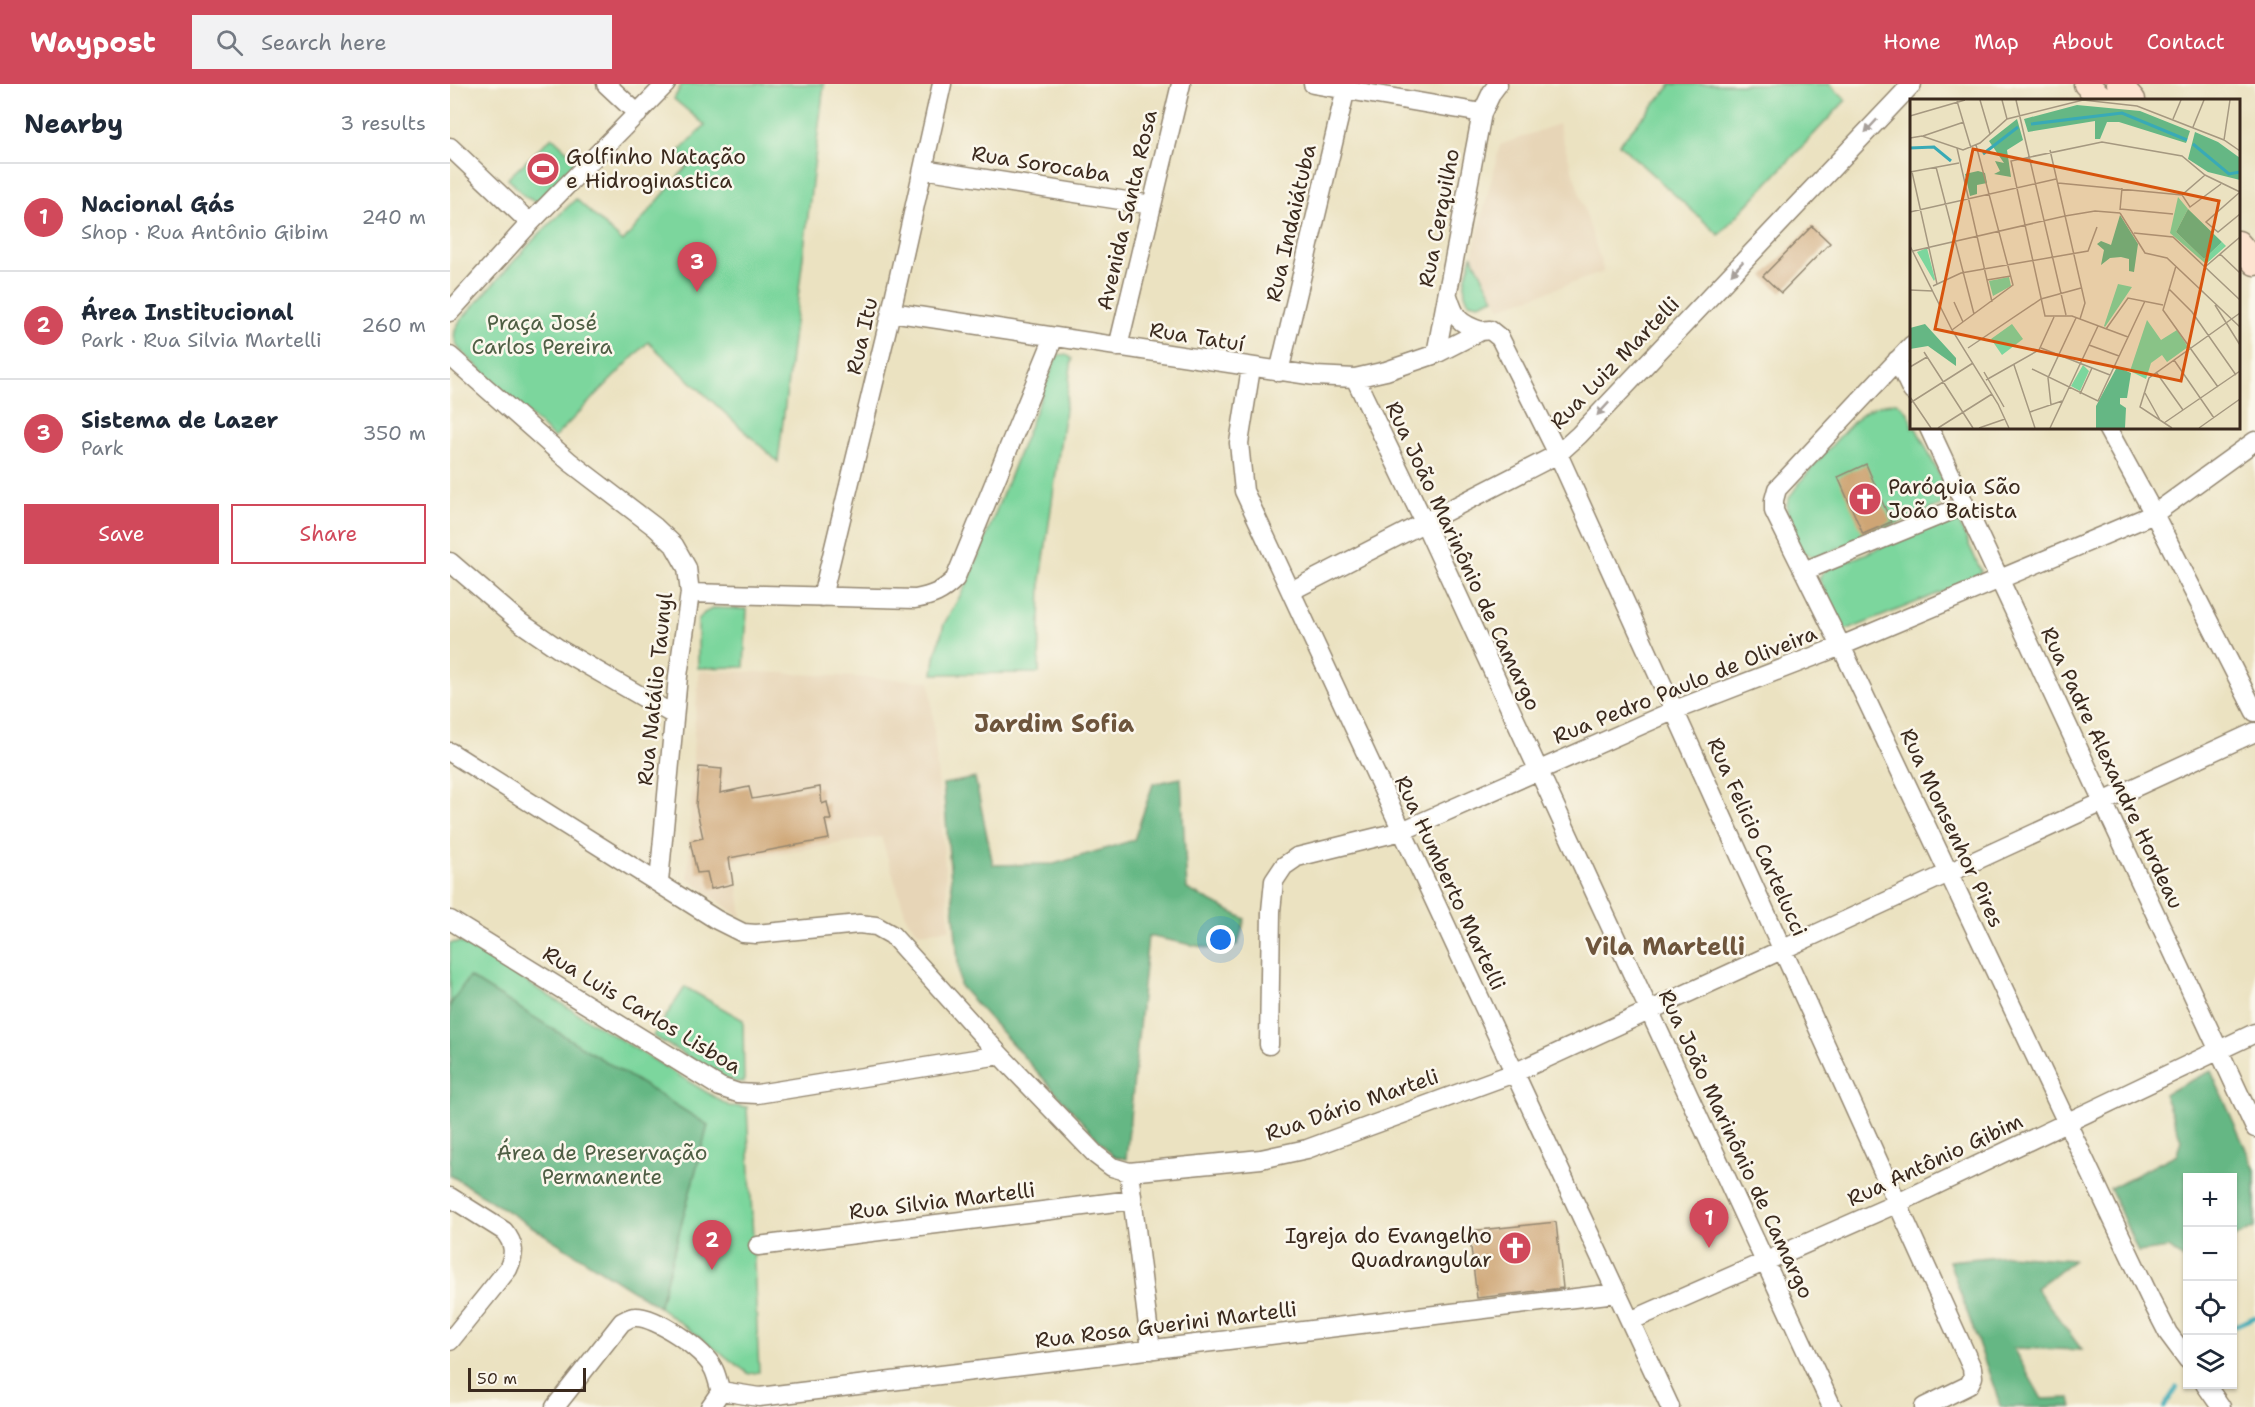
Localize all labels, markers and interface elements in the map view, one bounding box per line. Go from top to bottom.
search box [192,15,612,69]
text: Waypost [30,23,156,61]
icon: search [213,26,246,59]
text: Search here [261,28,387,57]
text: Home [1883,28,1941,56]
text: Map [1974,28,2019,56]
text: About [2052,28,2113,56]
text: Contact [2146,28,2225,56]
inset map [1910,99,2240,429]
text: Nearby [24,106,123,141]
street label: Avenida Santa Rosa [1090,107,1164,313]
text: 3 results [340,110,426,136]
one-way arrow [1865,119,1879,133]
street label: Rua Sorocaba [970,139,1112,189]
street label: Rua Indaiátuba [1259,141,1323,305]
place label: Golfinho Natação e Hidroginastica [566,143,746,195]
street label: Rua Cerquilho [1412,146,1466,290]
sports icon: Golfinho Natação e Hidroginastica [525,151,561,187]
text: Nacional Gás [81,190,235,219]
text: 1 [39,204,48,230]
text: 240 m [361,204,426,230]
text: Shop · Rua Antônio Gibim [81,219,329,245]
pin: 3 [678,242,716,292]
one-way arrow [1731,261,1745,275]
street label: Rua Luiz Martelli [1544,290,1686,436]
street label: Rua Itu [840,295,884,377]
text: Área Institucional [81,298,294,327]
park label: Praça José Carlos Pereira [471,309,613,361]
text: 2 [37,312,51,338]
text: 260 m [361,312,426,338]
street label: Rua Tatuí [1147,316,1247,358]
text: Park · Rua Silvia Martelli [81,327,322,353]
street label: Rua João Marinônio de Camargo [1379,397,1547,715]
one-way arrow [1596,402,1610,417]
text: Sistema de Lazer [81,406,278,435]
text: 3 [37,420,51,446]
text: 350 m [362,420,426,446]
text: Park [81,435,124,461]
place label: Paróquia São João Batista [1888,473,2021,525]
church icon: Paróquia São João Batista [1847,481,1883,517]
button: Save [24,504,219,564]
button: Share [231,504,426,564]
street label: Rua Natálio Taunyl [631,590,679,787]
street label: Rua Pedro Paulo de Oliveira [1549,619,1821,751]
street label: Rua Padre Alexandre Hordeau [2034,622,2190,914]
district label: Jardim Sofia [974,708,1135,740]
street label: Rua Monsenhor Pires [1893,724,2011,932]
street label: Rua Felicio Cartelucci [1701,733,1813,941]
street label: Rua Humberto Martelli [1388,771,1512,995]
your location [1206,925,1235,954]
district label: Vila Martelli [1585,931,1745,963]
street label: Rua Luis Carlos Lisboa [537,939,747,1081]
street label: Rua João Marinônio de Camargo [1652,985,1820,1303]
street label: Rua Dário Marteli [1262,1062,1442,1148]
street label: Rua Antônio Gibim [1843,1107,2027,1213]
park label: Área de Preservação Permanente [497,1138,707,1191]
map controls [2183,1173,2237,1389]
button: + [2183,1173,2237,1227]
street label: Rua Silvia Martelli [847,1176,1037,1226]
pin: 1 [1690,1198,1728,1248]
pin: 2 [692,1220,732,1270]
place label: Igreja do Evangelho Quadrangular [1285,1222,1492,1274]
button: − [2183,1227,2237,1281]
church icon: Igreja do Evangelho Quadrangular [1497,1230,1533,1266]
button: locate [2183,1281,2237,1335]
street label: Rua Rosa Guerini Martelli [1033,1295,1299,1355]
button: layers [2183,1335,2237,1389]
scale bar [468,1365,586,1392]
text: 50 m [477,1368,517,1389]

